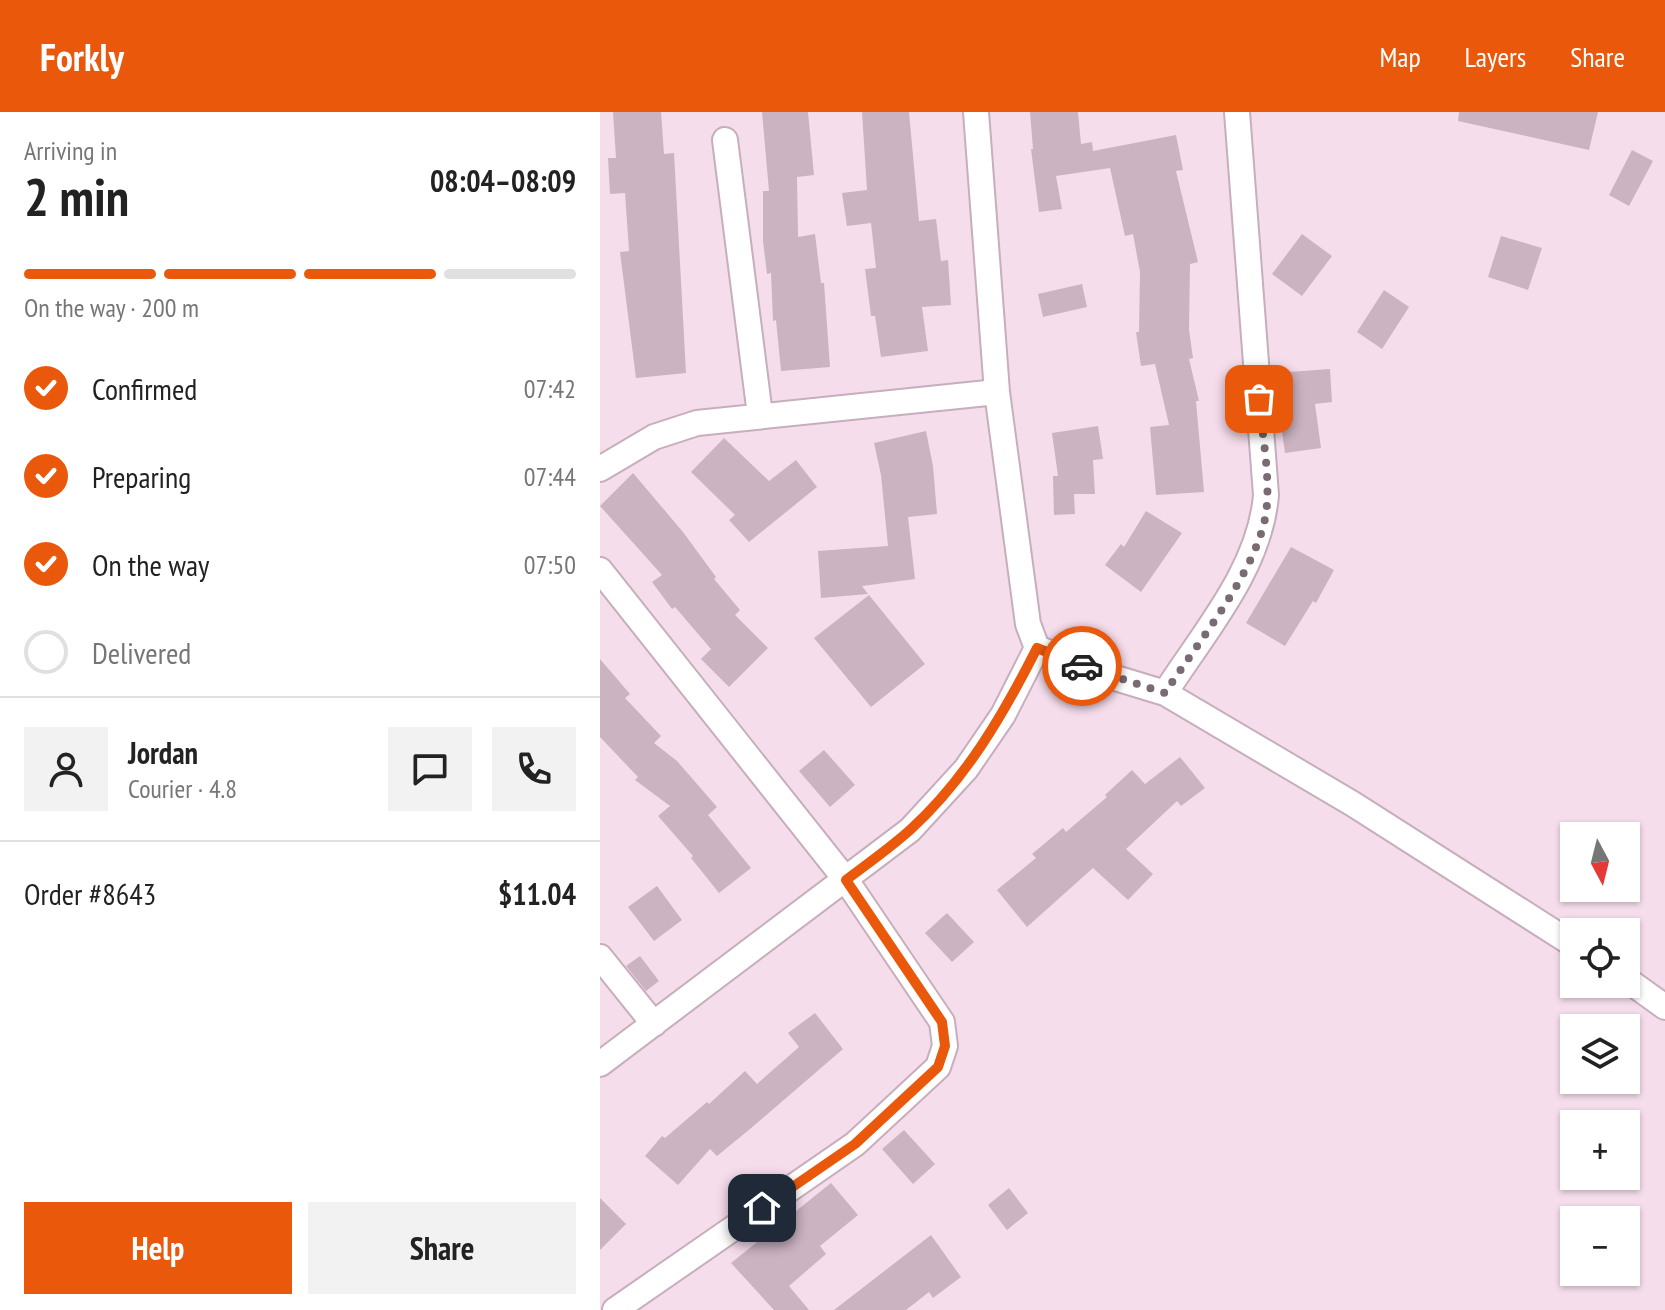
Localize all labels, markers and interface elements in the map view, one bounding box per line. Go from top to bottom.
text: Forkly [40,32,124,81]
text: Map [1379,38,1421,75]
text: Layers [1465,38,1526,75]
text: Share [1570,38,1625,75]
text: Arriving in [24,134,117,167]
text: 08:04–08:09 [430,161,576,200]
text: 2 min [24,163,129,230]
text: On the way · 200 m [24,291,199,324]
pin [1225,365,1293,433]
icon: check [24,366,68,410]
text: Confirmed [92,369,197,408]
text: 07:42 [524,372,576,405]
icon: bag [1237,377,1281,421]
icon: check [24,454,68,498]
text: Preparing [92,457,191,496]
text: 07:44 [524,460,576,493]
icon: check [24,542,68,586]
text: On the way [92,545,209,584]
text: 07:50 [524,548,576,581]
courier [1042,626,1122,706]
text: Delivered [92,633,191,672]
icon: car [1060,644,1104,688]
button: person [24,727,108,811]
button: chat [388,727,472,811]
button: phone [492,727,576,811]
text: Jordan [128,733,198,772]
text: Courier · 4.8 [128,772,237,805]
north arrow [1560,822,1640,902]
map controls [1560,822,1640,1286]
text: Order #8643 [24,874,156,913]
text: $11.04 [498,874,576,913]
button: locate [1560,918,1640,998]
button: layers [1560,1014,1640,1094]
button: + [1560,1110,1640,1190]
pin [728,1174,796,1242]
icon: home [740,1186,784,1230]
button: Help [24,1202,292,1294]
button: Share [308,1202,576,1294]
button: − [1560,1206,1640,1286]

